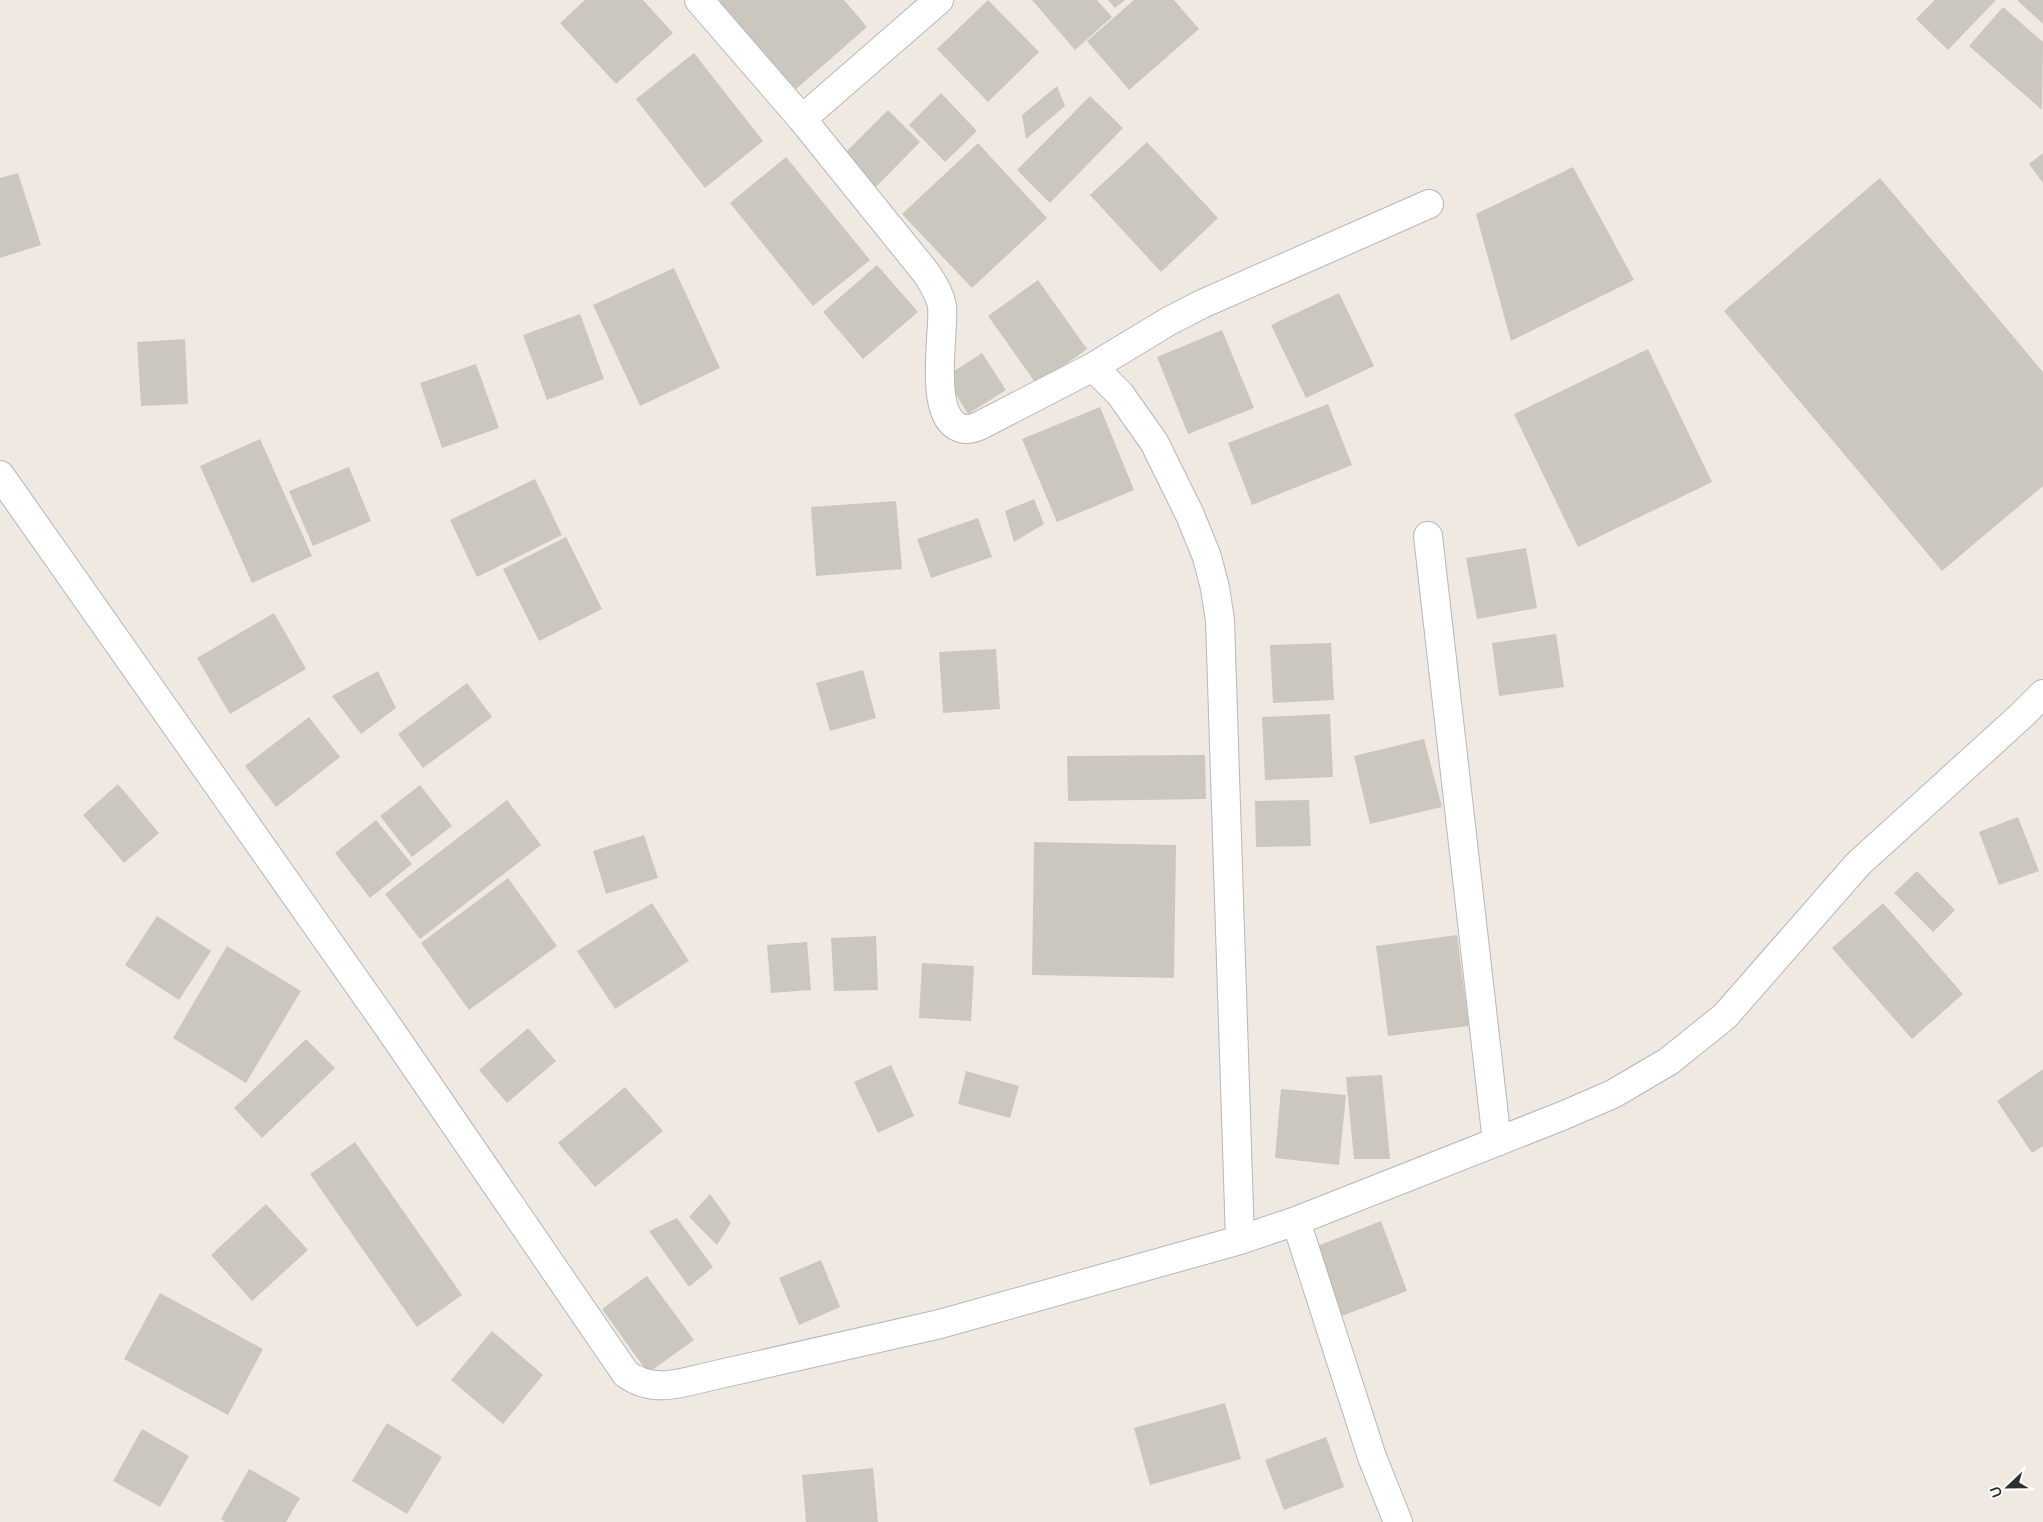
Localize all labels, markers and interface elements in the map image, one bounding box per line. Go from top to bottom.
north arrow [1983,1462,2033,1512]
text: U [1987,1484,2006,1500]

